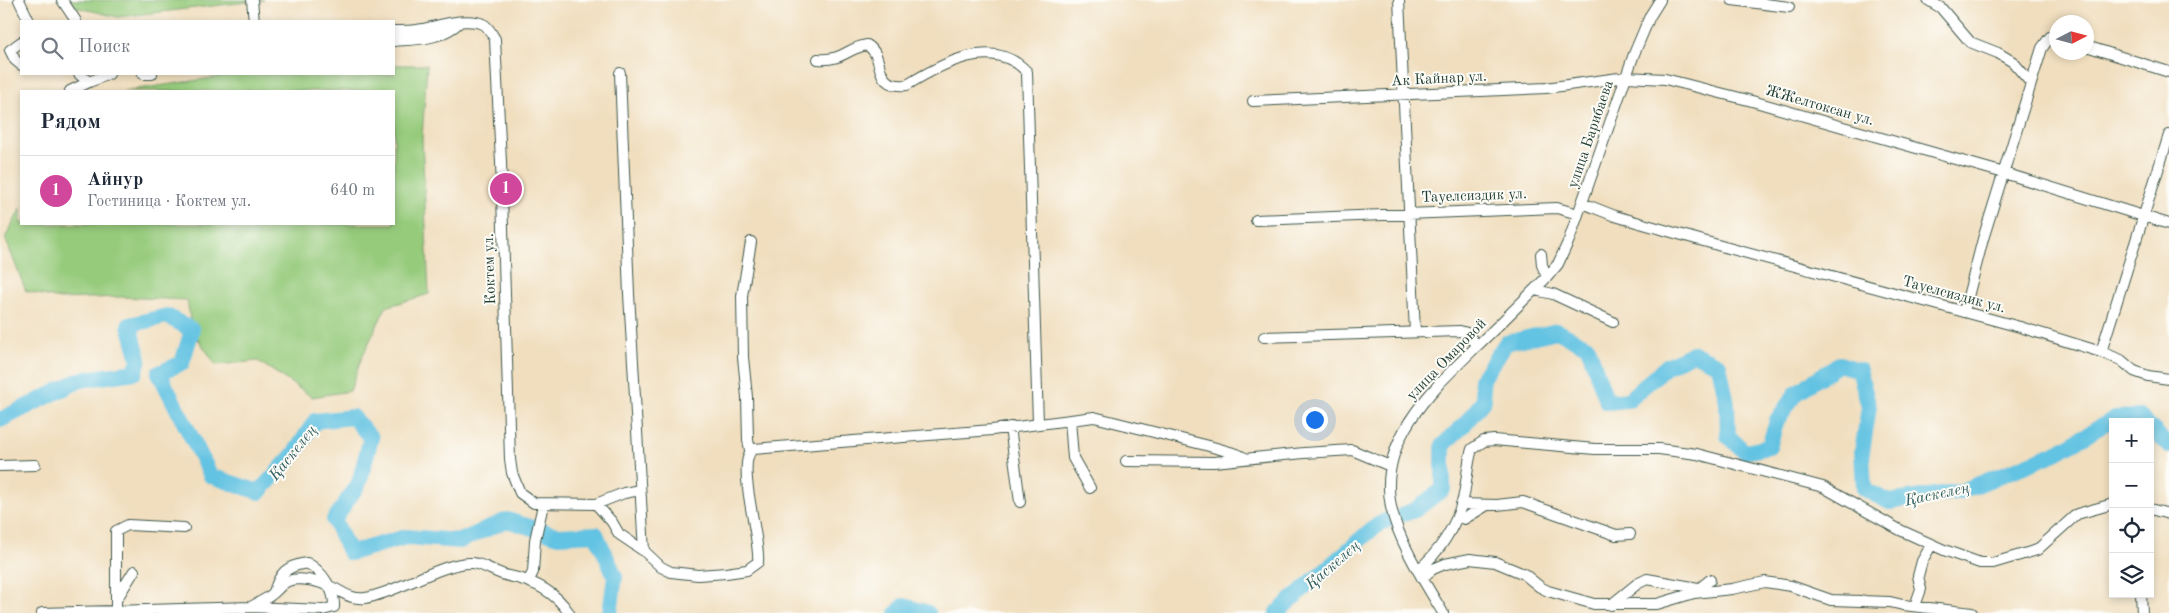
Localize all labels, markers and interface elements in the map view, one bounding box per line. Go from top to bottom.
north arrow [2049,15,2094,60]
search box [20,20,395,75]
icon: search [38,34,66,62]
text: Поиск [78,38,130,57]
street label: Ак Кайнар ул. [1391,69,1487,90]
street label: улица Барибаева [1566,78,1617,190]
street label: ЖЖелтоксан ул. [1764,84,1875,129]
text: Рядом [40,112,101,133]
pin: 1 [490,170,522,208]
text: Айнур [87,171,143,190]
text: 1 [51,183,61,199]
text: 640 m [330,183,375,199]
street label: Тауелсиздик ул. [1421,187,1527,206]
text: Гостиница · Коктем ул. [87,194,251,210]
street label: Коктем ул. [482,233,499,305]
street label: Тауелсиздик ул. [1900,274,2007,316]
street label: улица Омаровой [1405,316,1490,404]
your location [1302,407,1328,433]
map controls [2109,418,2154,598]
button: + [2109,418,2154,463]
water label: Қаскелең [266,423,321,485]
button: − [2109,463,2154,508]
water label: Қаскелең [1903,480,1971,510]
button: locate [2109,508,2154,553]
water label: Қаскелең [1302,538,1363,594]
button: layers [2109,553,2154,598]

